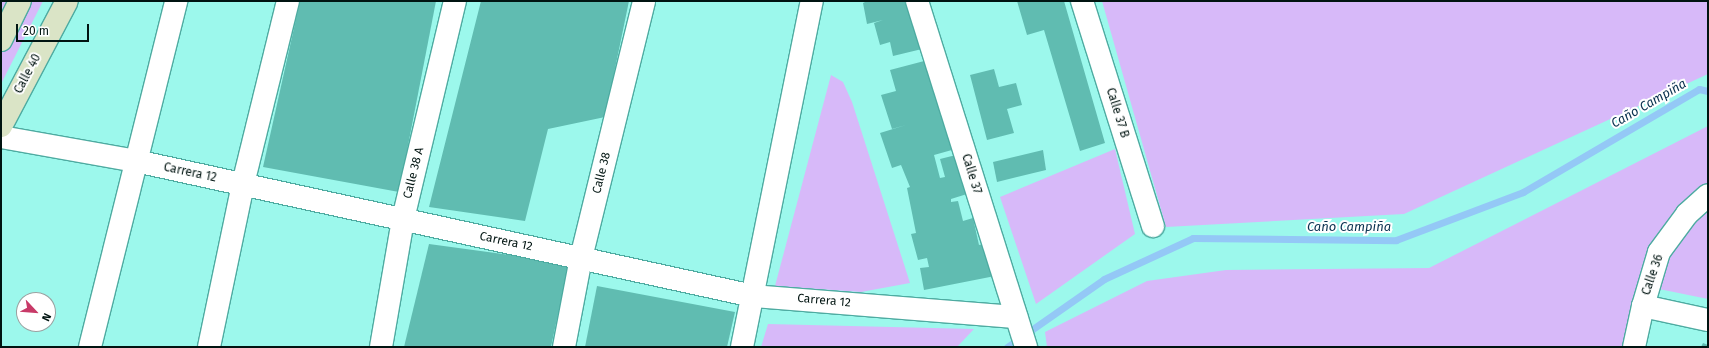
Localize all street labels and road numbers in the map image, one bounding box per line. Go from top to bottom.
street label: Calle 40 [12,52,44,96]
street label: Calle 37 B [1103,86,1131,140]
street label: Calle 38 A [401,146,427,200]
street label: Calle 38 [590,151,614,195]
street label: Calle 37 [958,152,984,196]
street label: Carrera 12 [162,160,218,186]
street label: Carrera 12 [478,229,534,255]
street label: Calle 36 [1639,253,1667,297]
street label: Carrera 12 [797,291,851,311]

